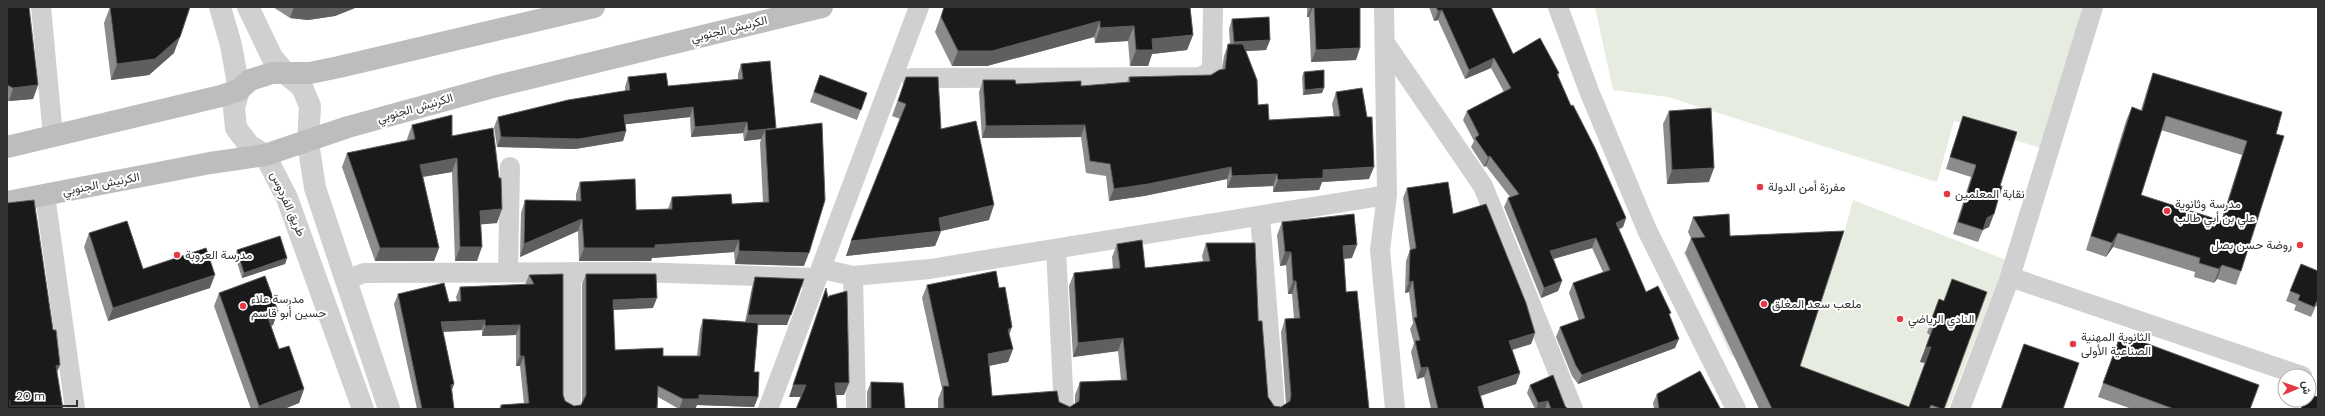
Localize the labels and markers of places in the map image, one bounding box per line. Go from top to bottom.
place label: مفرزة أمن الدولة [1768,179,1845,195]
marker: مفرزة أمن الدولة [1755,182,1765,192]
place label: نقابة المعلمين [1955,186,2025,202]
marker: نقابة المعلمين [1942,189,1952,199]
place label: مدرسة وثانوية علي بن أبي طالب [2175,196,2255,228]
marker: مدرسة وثانوية علي بن أبي طالب [2162,206,2172,216]
place label: روضة حسن بصل [2211,237,2292,253]
marker: روضة حسن بصل [2295,240,2305,250]
place label: مدرسة العروبة [185,247,253,263]
marker: مدرسة العروبة [172,250,182,260]
place label: مدرسة علاء حسين أبو قاسم [251,291,326,321]
place label: ملعب سعد المغلق [1772,296,1861,312]
marker: ملعب سعد المغلق [1759,299,1769,309]
marker: مدرسة علاء حسين أبو قاسم [238,301,248,311]
place label: النادي الرياضي [1908,311,1974,329]
marker: النادي الرياضي [1895,314,1905,324]
place label: الثانوية المهنية الصناعية الأولى [2081,329,2151,359]
marker: الثانوية المهنية الصناعية الأولى [2068,339,2078,349]

